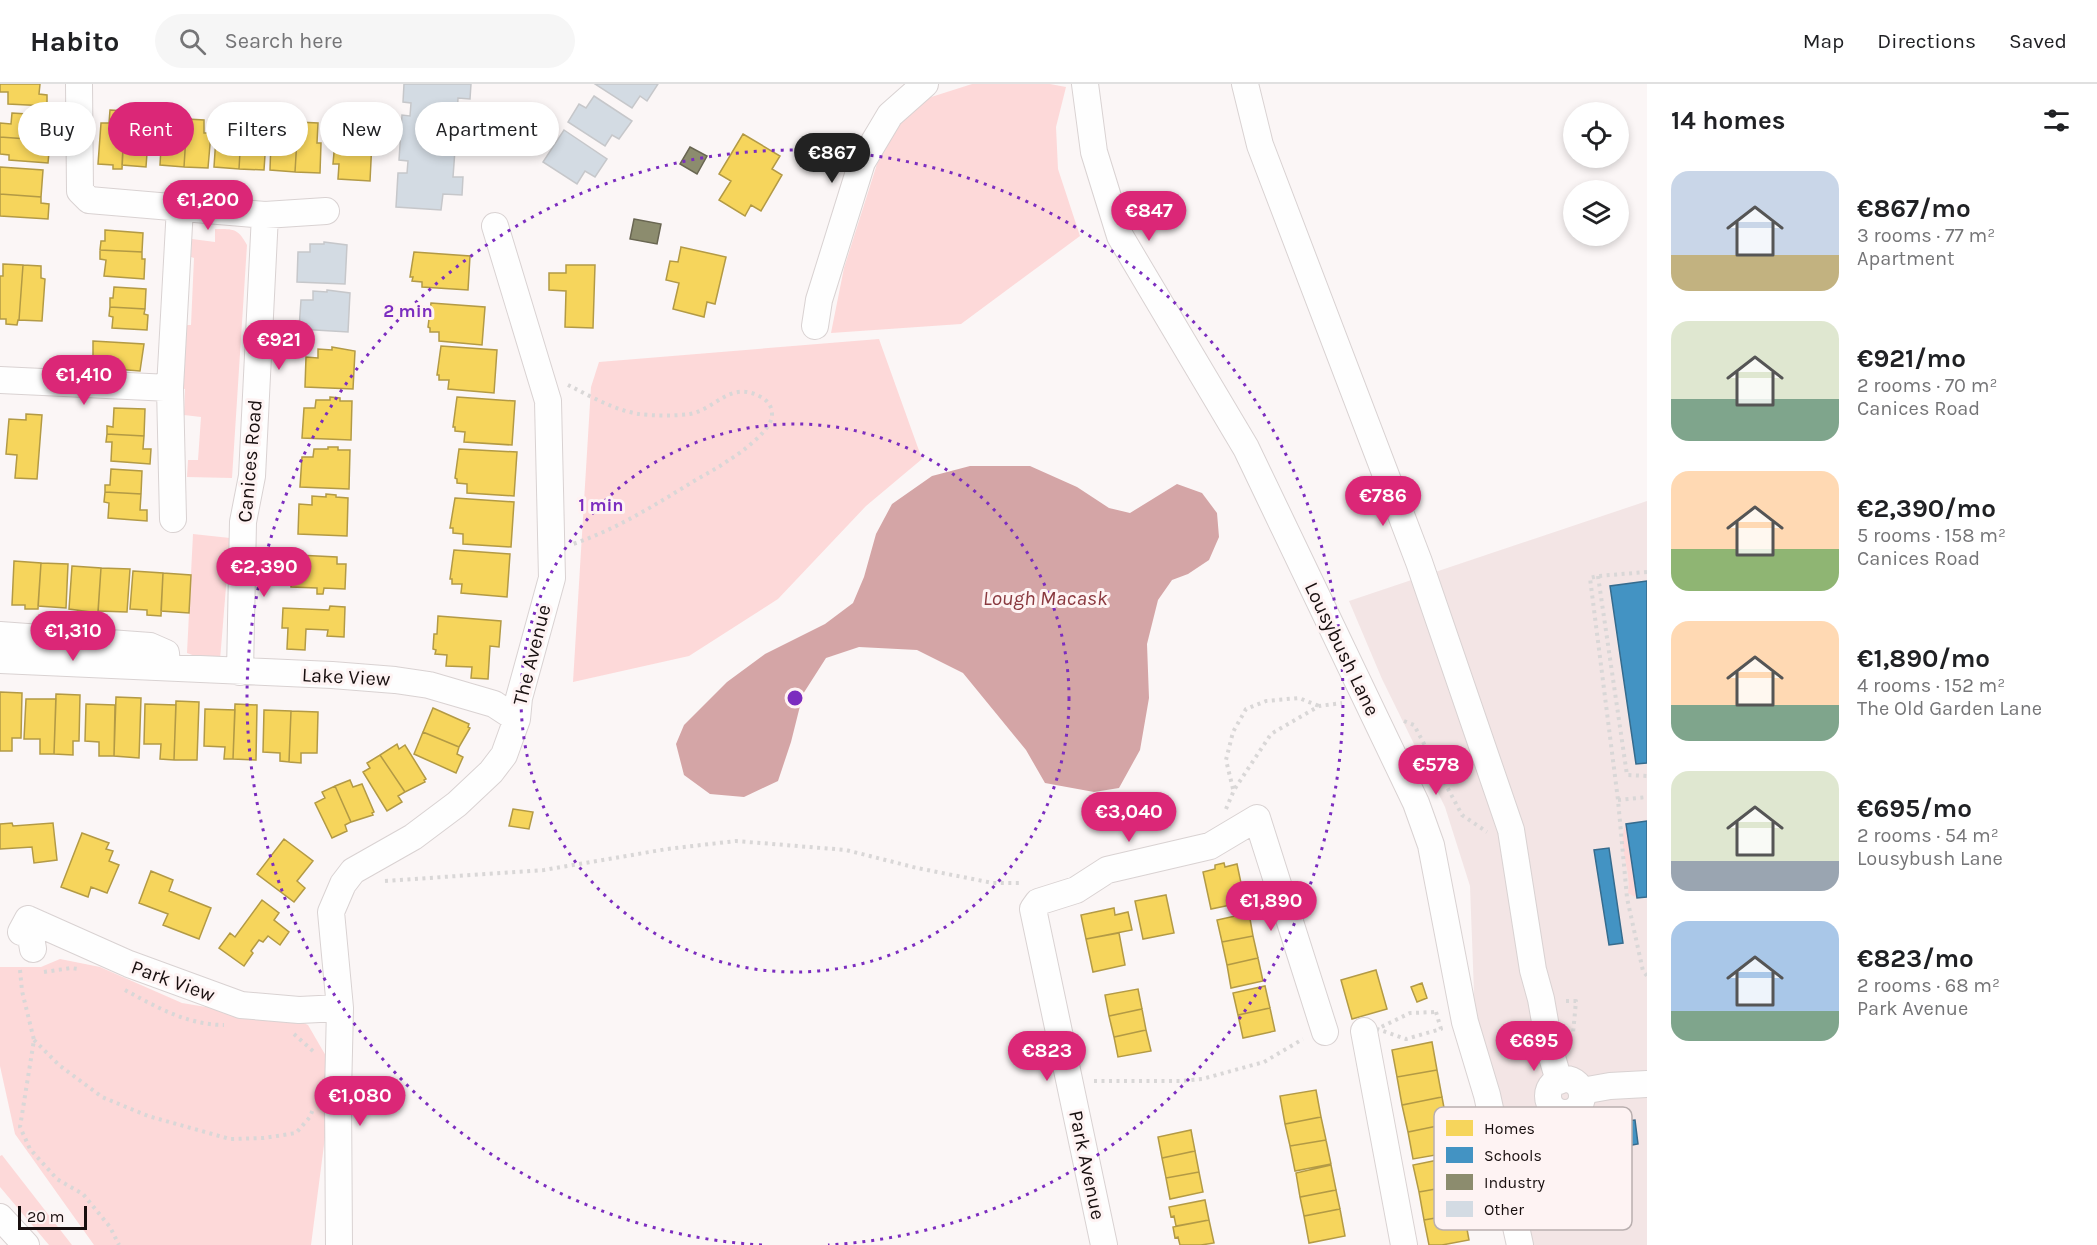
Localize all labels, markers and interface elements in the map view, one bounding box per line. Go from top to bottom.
search box [155,14,575,68]
text: Habito [30,25,119,58]
icon: search [176,25,209,58]
text: Search here [224,28,343,54]
text: Map [1803,29,1844,53]
text: Directions [1877,29,1976,53]
text: Saved [2009,29,2067,53]
chip: Buy [18,102,96,156]
chip: Rent [108,102,194,156]
chip: Filters [206,102,308,156]
chip: New [320,102,403,156]
chip: Apartment [415,102,559,156]
map controls [1563,102,1629,246]
button: locate [1563,102,1629,168]
icon: filters [2040,104,2073,137]
text: 14 homes [1671,105,1785,136]
pin: €867 [796,133,868,184]
text: €867 [808,141,856,164]
pin: €1,200 [159,180,257,231]
button: layers [1563,180,1629,246]
text: €1,200 [177,188,239,211]
pin: €847 [1113,191,1185,242]
text: €867/mo [1857,193,1971,224]
icon: home [1719,195,1791,267]
text: €847 [1125,199,1173,222]
text: 3 rooms · 77 m² [1857,224,1995,247]
text: Apartment [1857,247,1955,270]
text: 2 min [383,300,433,322]
pin: €921 [243,320,315,371]
text: €921 [257,328,301,351]
text: €921/mo [1857,343,1966,374]
icon: home [1719,345,1791,417]
pin: €1,410 [35,355,133,406]
text: €1,410 [56,363,112,386]
text: 2 rooms · 70 m² [1857,374,1997,397]
text: Canices Road [1857,397,1980,420]
street label: Canices Road [233,399,267,523]
pin: €786 [1347,476,1419,527]
text: €786 [1359,484,1407,507]
text: €2,390/mo [1857,493,1996,524]
text: 1 min [578,494,624,516]
icon: home [1719,495,1791,567]
text: 5 rooms · 158 m² [1857,524,2006,547]
pin: €2,390 [215,547,313,598]
text: Canices Road [1857,547,1980,570]
text: €2,390 [230,555,298,578]
street label: Lousybush Lane [1300,578,1384,720]
water label: Lough Macask [983,586,1108,610]
street label: The Avenue [508,602,556,708]
pin: €1,310 [24,611,122,662]
text: €1,310 [44,619,102,642]
text: €1,890/mo [1857,643,1990,674]
icon: home [1719,645,1791,717]
street label: Lake View [301,663,391,691]
text: 4 rooms · 152 m² [1857,674,2005,697]
centre of rings [785,688,805,708]
text: The Old Garden Lane [1857,697,2042,720]
pin: €578 [1400,745,1472,796]
text: €578 [1412,753,1460,776]
pin: €3,040 [1080,792,1178,843]
text: €695/mo [1857,793,1972,824]
icon: home [1719,795,1791,867]
text: €3,040 [1095,800,1163,823]
text: 2 rooms · 54 m² [1857,824,1999,847]
text: Lousybush Lane [1857,847,2003,870]
pin: €1,890 [1222,881,1320,932]
text: €1,890 [1240,889,1302,912]
text: €823/mo [1857,943,1974,974]
icon: home [1719,945,1791,1017]
street label: Park View [128,955,218,1007]
text: 2 rooms · 68 m² [1857,974,2000,997]
text: Park Avenue [1857,997,1968,1020]
pin: €695 [1498,1021,1570,1072]
text: €695 [1510,1029,1558,1052]
pin: €823 [1011,1031,1083,1082]
text: €823 [1022,1039,1072,1062]
pin: €1,080 [311,1076,409,1127]
text: €1,080 [328,1084,392,1107]
legend [1434,1107,1632,1230]
street label: Park Avenue [1064,1108,1110,1222]
text: Homes [1484,1119,1535,1138]
text: Schools [1484,1146,1542,1165]
text: Industry [1484,1173,1546,1192]
text: Other [1484,1200,1524,1219]
scale bar [18,1203,87,1230]
text: 20 m [27,1207,65,1226]

